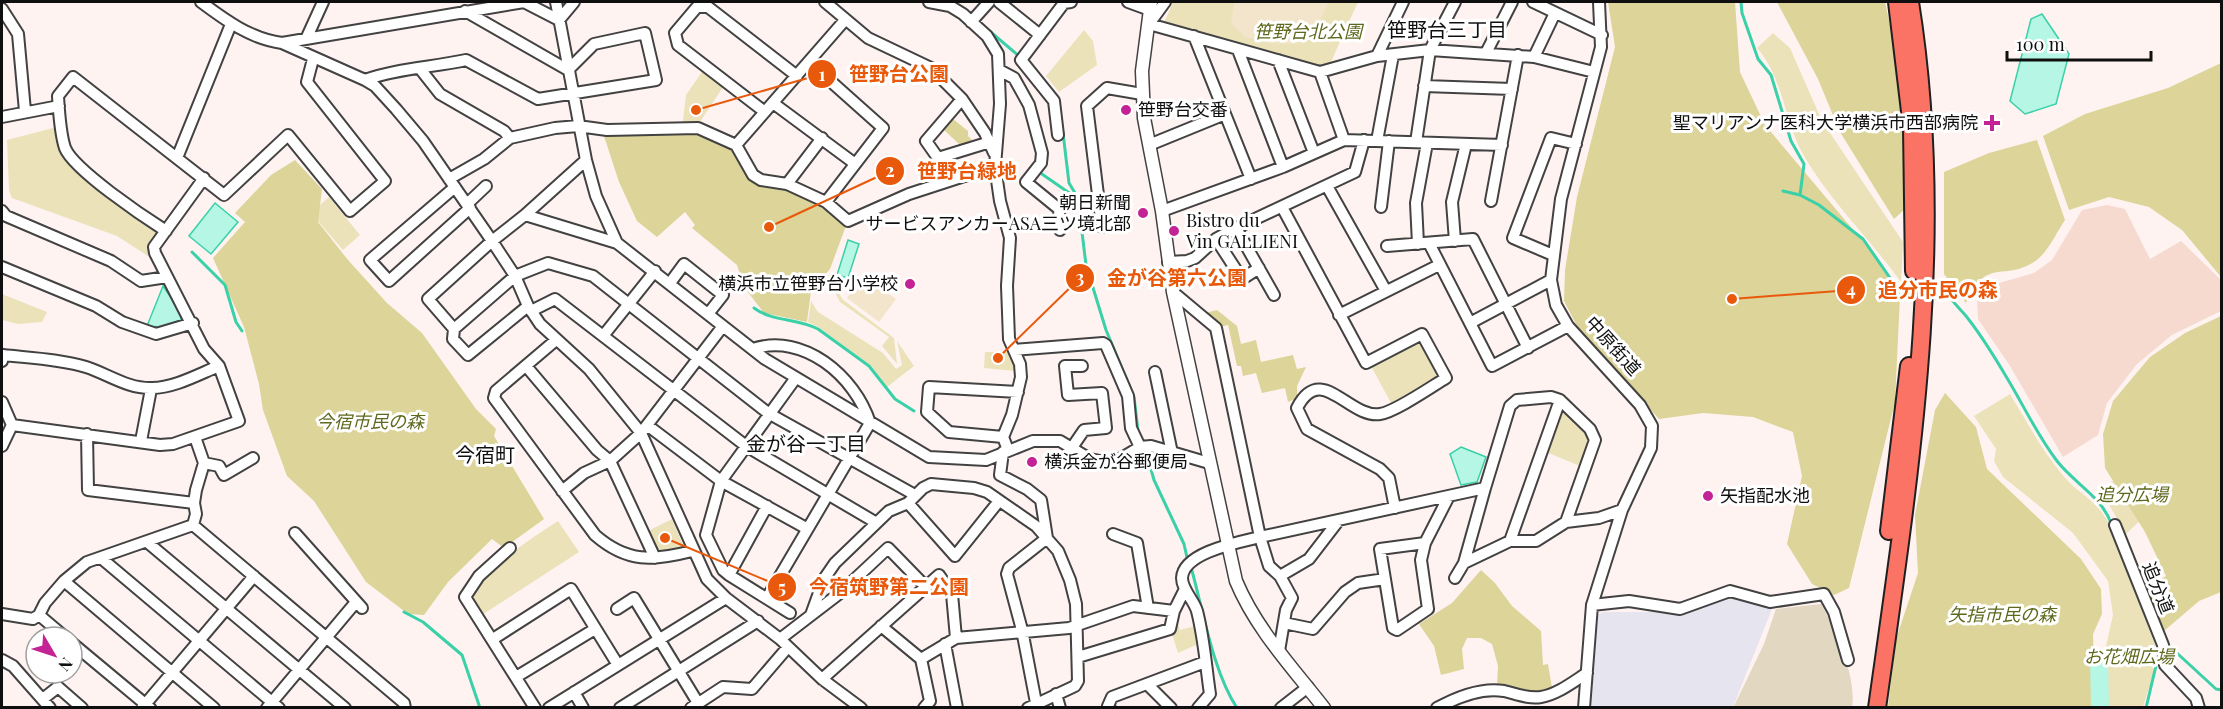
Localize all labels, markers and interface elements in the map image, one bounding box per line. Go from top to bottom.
district label: 笹野台三丁目 [1387,15,1507,42]
park label: 笹野台北公園 [1254,19,1365,43]
scale bar [2007,24,2151,62]
text: 100 m [2016,32,2065,56]
callout: 笹野台公園 [807,55,961,93]
text: 笹野台公園 [849,59,949,86]
text: 1 [819,62,826,86]
place label: 笹野台交番 [1138,97,1228,121]
marker: 笹野台交番 [1119,103,1133,117]
place label: 聖マリアンナ医科大学横浜市西部病院 [1673,110,1978,134]
marker: 聖マリアンナ医科大学横浜市西部病院 [1983,114,2001,132]
callout: 笹野台緑地 [875,152,1029,190]
text: 笹野台緑地 [917,156,1017,183]
text: 2 [885,158,895,182]
place label: 朝日新聞 サービスアンカーASA三ツ境北部 [865,190,1131,235]
marker: 朝日新聞 サービスアンカーASA三ツ境北部 [1136,206,1150,220]
place label: Bistro du Vin GALLIENI [1185,208,1298,253]
marker: Bistro du Vin GALLIENI [1167,224,1181,238]
callout: 金が谷第六公園 [1065,259,1259,297]
text: 金が谷第六公園 [1107,263,1247,290]
text: 3 [1076,265,1085,289]
place label: 横浜市立笹野台小学校 [718,271,898,295]
callout: 追分市民の森 [1836,271,2010,309]
text: 追分市民の森 [1878,275,1998,302]
marker: 横浜市立笹野台小学校 [903,277,917,291]
text: 4 [1846,277,1856,301]
street label: 中原街道 [1581,311,1647,380]
park label: 今宿市民の森 [316,409,426,433]
district label: 金が谷一丁目 [746,429,866,456]
district label: 今宿町 [455,440,515,467]
place label: 横浜金が谷郵便局 [1044,449,1188,473]
marker: 横浜金が谷郵便局 [1025,455,1039,469]
park label: 追分広場 [2096,482,2170,506]
place label: 矢指配水池 [1720,483,1810,507]
marker: 矢指配水池 [1701,489,1715,503]
street label: 追分道 [2138,558,2180,617]
callout: 今宿筑野第二公園 [767,568,981,606]
text: 今宿筑野第二公園 [809,572,969,599]
text: 5 [778,575,786,599]
park label: 矢指市民の森 [1948,602,2058,626]
north arrow [24,625,84,685]
park label: お花畑広場 [2084,644,2176,668]
text: N [54,654,78,676]

